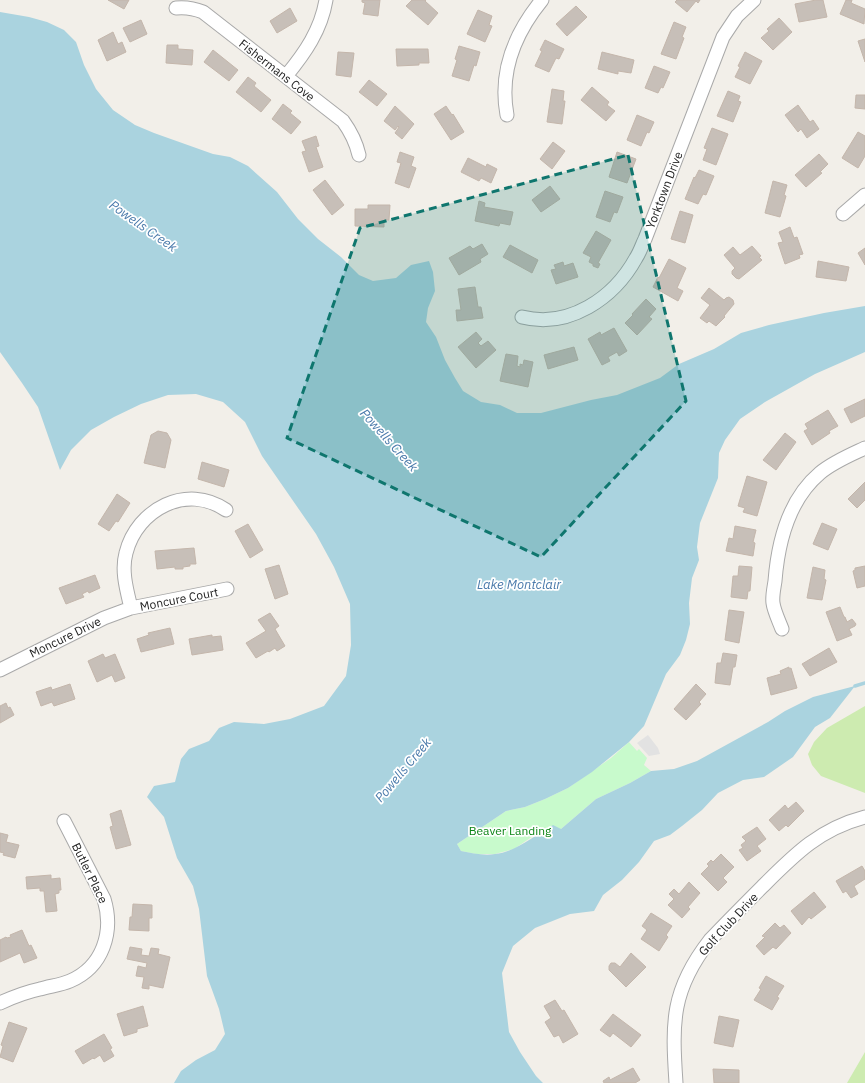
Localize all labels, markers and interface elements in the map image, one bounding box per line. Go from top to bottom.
street label: Fishermans Cove [236,36,318,105]
street label: Yorktown Drive [642,149,686,231]
water label: Powells Creek [106,196,180,256]
water label: Powells Creek [356,405,422,475]
water label: Lake Montclair [477,576,562,593]
street label: Moncure Court [139,584,219,614]
street label: Moncure Drive [27,613,104,661]
water label: Powells Creek [371,734,435,806]
park label: Beaver Landing [469,823,552,838]
street label: Butler Place [69,840,111,906]
street label: Golf Club Drive [695,889,761,958]

